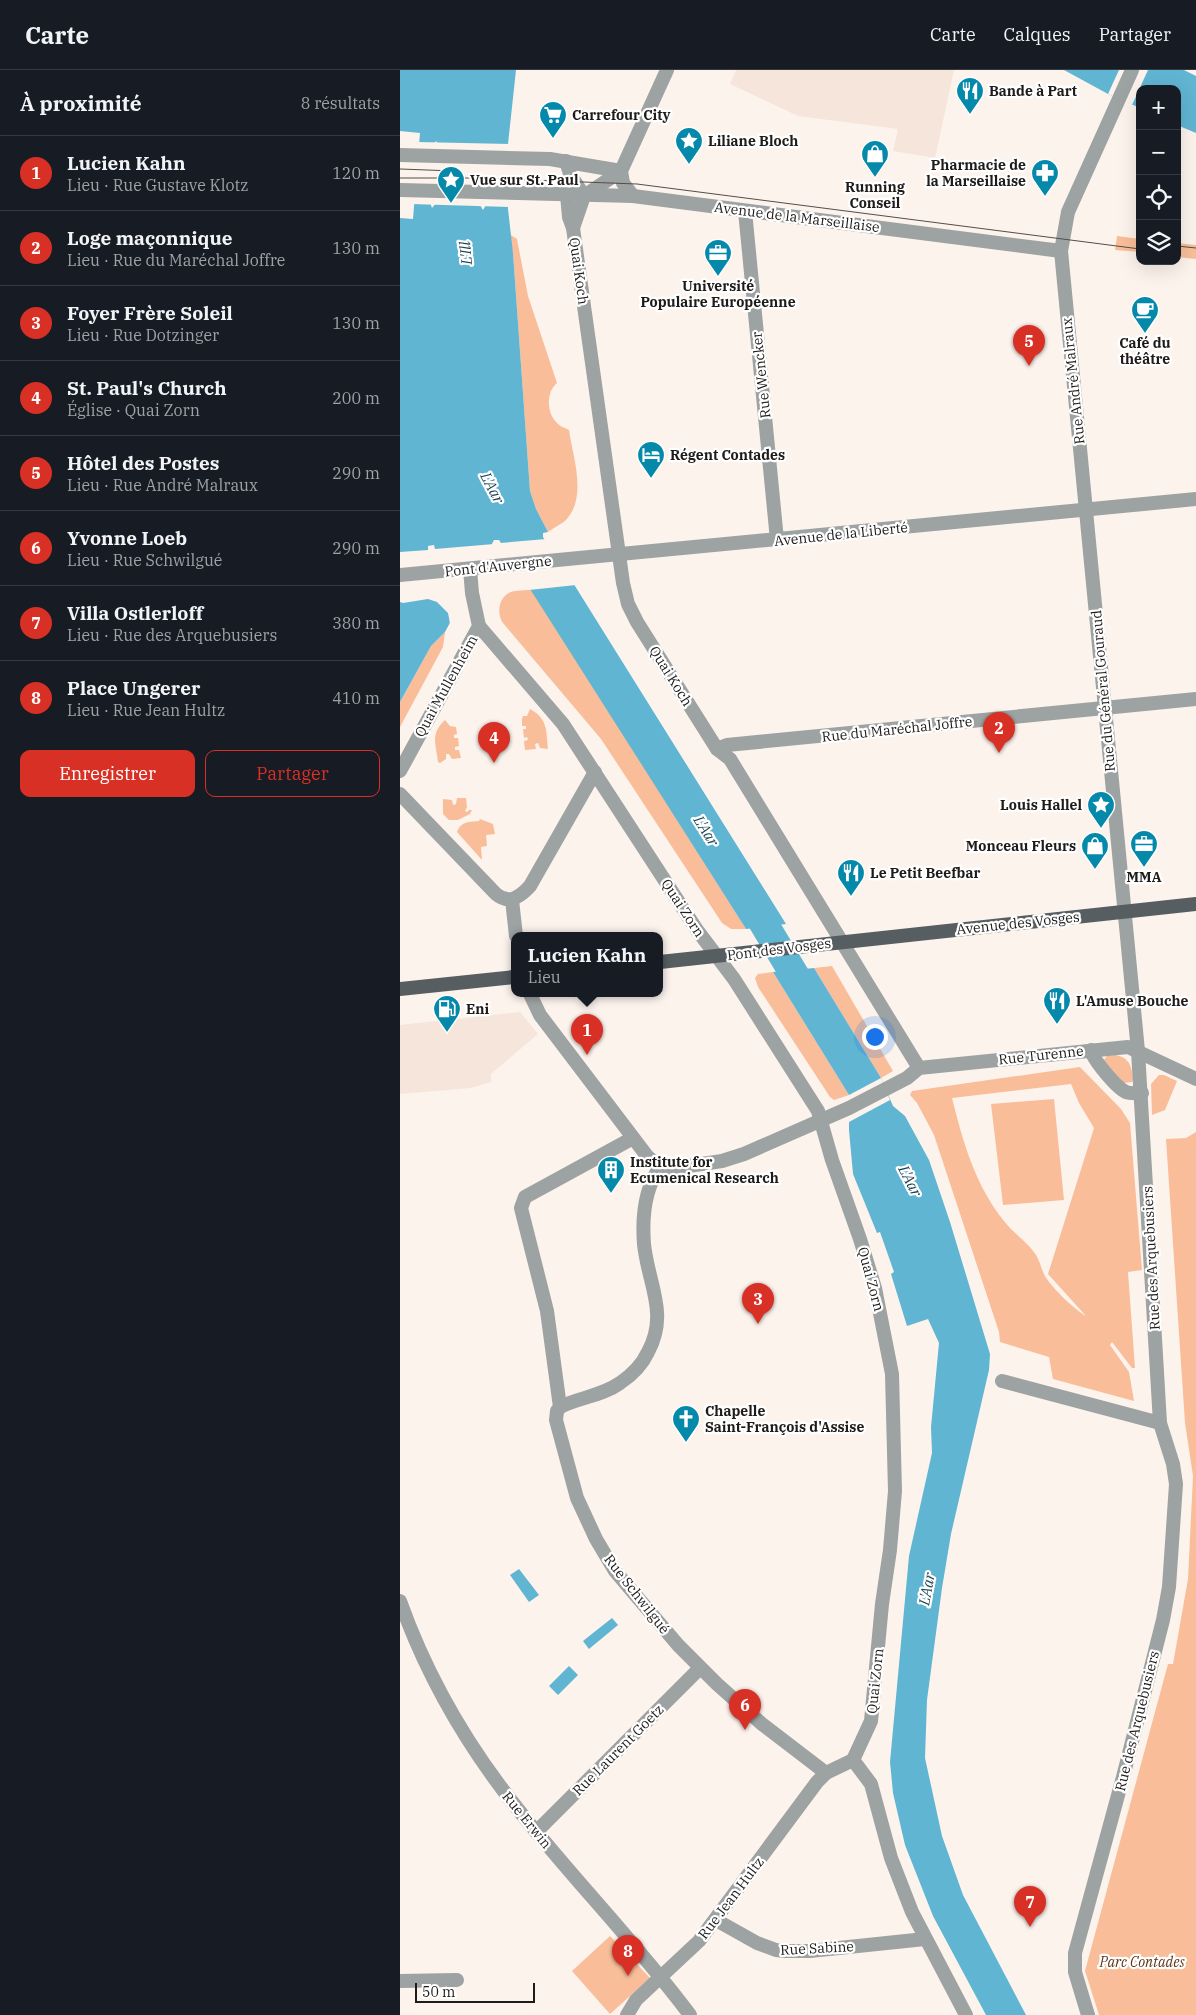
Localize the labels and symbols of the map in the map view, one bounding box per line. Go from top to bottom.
restaurant icon: Bande à Part [955,76,985,115]
place label: Bande à Part [989,82,1077,100]
supermarket icon: Carrefour City [538,100,568,139]
place label: Carrefour City [572,106,671,124]
place icon: Liliane Bloch [674,126,704,165]
place label: Liliane Bloch [708,132,798,150]
shop icon: Running Conseil [860,139,890,178]
place label: Pharmacie de la Marseillaise [926,156,1026,190]
pharmacy icon: Pharmacie de la Marseillaise [1030,158,1060,197]
place icon: Vue sur St. Paul [436,165,466,204]
place label: Vue sur St. Paul [470,171,579,189]
place label: Running Conseil [845,178,906,212]
street label: Avenue de la Marseillaise [713,198,881,236]
street label: Quai Koch [565,236,593,306]
office icon: Université Populaire Européenne [703,238,733,277]
water label: L'Ill [455,240,476,266]
place label: Université Populaire Européenne [640,277,796,311]
cafe icon: Café du théâtre [1130,295,1160,334]
street label: Rue André Malraux [1057,317,1089,445]
pin: 5 [1013,325,1045,366]
street label: Rue Wencker [747,330,774,419]
place label: Café du théâtre [1119,334,1171,368]
hotel icon: Régent Contades [636,440,666,479]
place label: Régent Contades [670,446,785,464]
water label: L'Aar [476,468,509,507]
street label: Avenue de la Liberté [773,518,909,550]
street label: Pont d'Auvergne [444,551,552,581]
street label: Rue du Général Gouraud [1087,609,1119,773]
street label: Quai Mullenheim [411,632,481,740]
street label: Quai Koch [645,643,697,710]
street label: Rue du Maréchal Joffre [821,712,973,746]
pin: 2 [983,712,1015,753]
pin: 4 [478,722,510,763]
place icon: Louis Hallel [1086,790,1116,829]
place label: Louis Hallel [1000,796,1082,814]
water label: L'Aar [689,811,723,850]
office icon: MMA [1129,829,1159,868]
shop icon: Monceau Fleurs [1080,831,1110,870]
place label: Monceau Fleurs [966,837,1076,855]
restaurant icon: Le Petit Beefbar [836,858,866,897]
place label: Le Petit Beefbar [870,864,980,882]
place label: MMA [1127,868,1162,886]
street label: Quai Zorn [658,875,709,941]
street label: Avenue des Vosges [956,908,1081,938]
street label: Pont des Vosges [726,934,832,964]
restaurant icon: L'Amuse Bouche [1042,986,1072,1025]
place label: L'Amuse Bouche [1076,992,1189,1010]
fuel station icon: Eni [432,994,462,1033]
place label: Eni [466,1000,489,1018]
pin: 1 [571,1014,603,1055]
your location [862,1024,888,1050]
street label: Rue Turenne [998,1042,1084,1068]
place label: Institute for Ecumenical Research [630,1153,779,1187]
building icon: Institute for Ecumenical Research [596,1155,626,1194]
water label: L'Aar [894,1161,927,1200]
street label: Rue des Arquebusiers [1138,1185,1164,1330]
street label: Quai Zorn [854,1245,888,1313]
pin: 3 [742,1283,774,1324]
place label: Chapelle Saint-François d'Assise [705,1402,864,1436]
church icon: Chapelle Saint-François d'Assise [671,1404,701,1443]
street label: Rue Schwilgué [600,1551,674,1637]
water label: L'Aar [914,1571,939,1608]
street label: Quai Zorn [863,1647,887,1715]
street label: Rue des Arquebusiers [1111,1649,1163,1793]
pin: 6 [729,1689,761,1730]
street label: Rue Laurent Goetz [569,1701,667,1799]
street label: Rue Erwin [498,1788,556,1852]
street label: Rue Jean Hultz [694,1853,768,1943]
pin: 7 [1014,1886,1046,1927]
pin: 8 [612,1935,644,1976]
street label: Rue Sabine [780,1937,854,1959]
park label: Parc Contades [1098,1953,1185,1971]
scale bar [415,1980,535,2003]

